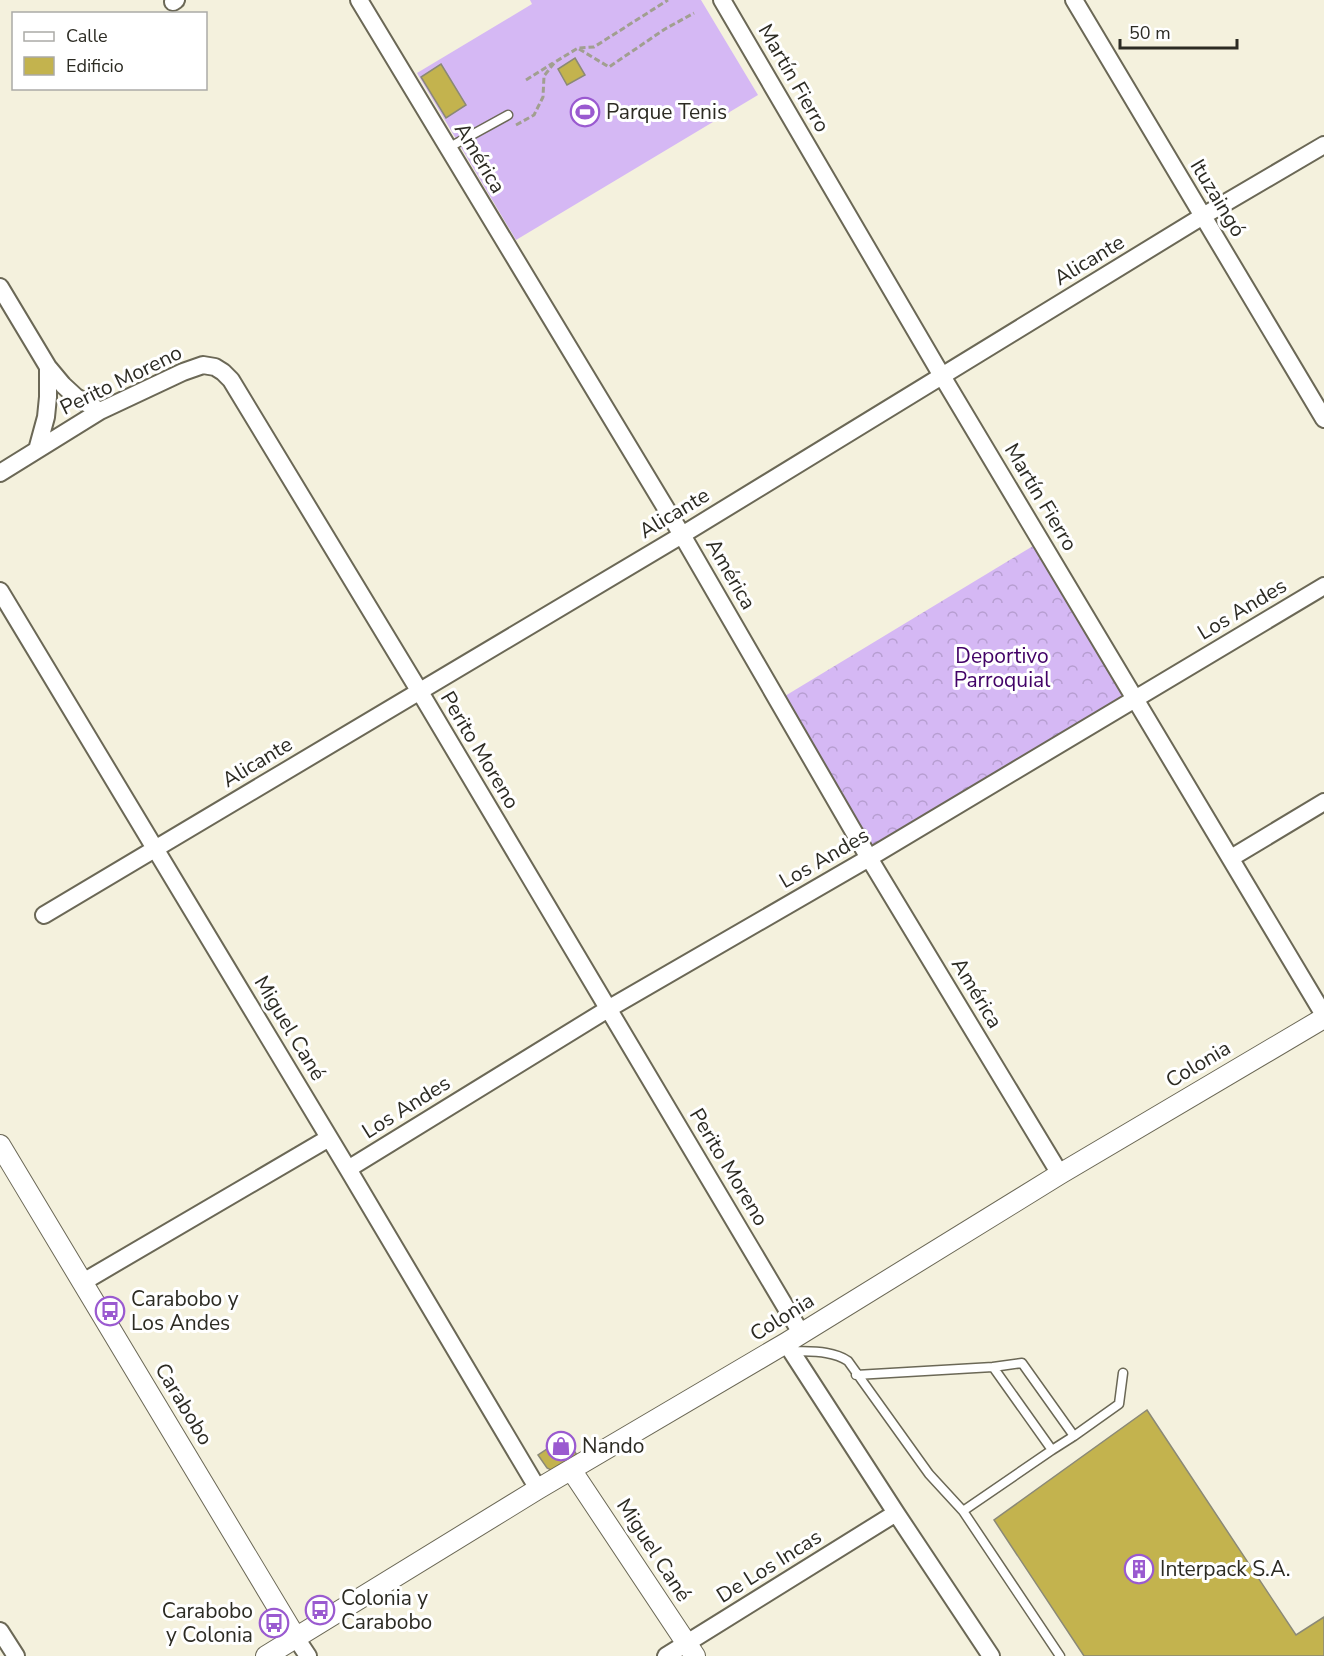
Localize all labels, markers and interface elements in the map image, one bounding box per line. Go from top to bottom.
legend [12,12,207,90]
scale bar [1120,12,1237,50]
street label: Martín Fierro [752,19,836,137]
text: 50 m [1129,21,1171,45]
text: Calle [66,24,108,48]
text: Edificio [66,54,124,78]
sports icon: Parque Tenis [569,96,601,128]
place label: Parque Tenis [606,98,727,126]
street label: América [448,118,512,198]
street label: Ituzaingó [1184,154,1252,242]
street label: Alicante [1049,228,1129,292]
street label: Perito Moreno [55,338,187,422]
street label: Martín Fierro [998,438,1084,556]
street label: Alicante [634,481,714,545]
street label: América [699,533,763,615]
street label: Los Andes [1192,571,1292,647]
park label: Deportivo Parroquial [954,642,1051,694]
street label: Perito Moreno [434,686,526,814]
street label: Alicante [217,730,297,794]
street label: Los Andes [774,821,874,895]
street label: América [945,953,1009,1033]
street label: Miguel Cané [248,970,332,1086]
street label: Colonia [1160,1034,1236,1094]
street label: Los Andes [357,1069,455,1145]
street label: Perito Moreno [683,1103,775,1231]
place label: Carabobo y Los Andes [131,1285,239,1337]
street label: Colonia [745,1286,819,1348]
bus stop icon: Carabobo y Los Andes [94,1295,126,1327]
street label: Carabobo [148,1358,220,1450]
shop icon: Nando [545,1430,577,1462]
place label: Nando [582,1432,645,1460]
street label: Miguel Cané [610,1493,698,1607]
street label: De Los Incas [711,1523,827,1609]
building icon: Interpack S.A. [1123,1553,1155,1585]
place label: Interpack S.A. [1160,1555,1291,1583]
place label: Colonia y Carabobo [341,1584,432,1636]
bus stop icon: Colonia y Carabobo [304,1594,336,1626]
place label: Carabobo y Colonia [162,1597,253,1649]
bus stop icon: Carabobo y Colonia [258,1607,290,1639]

